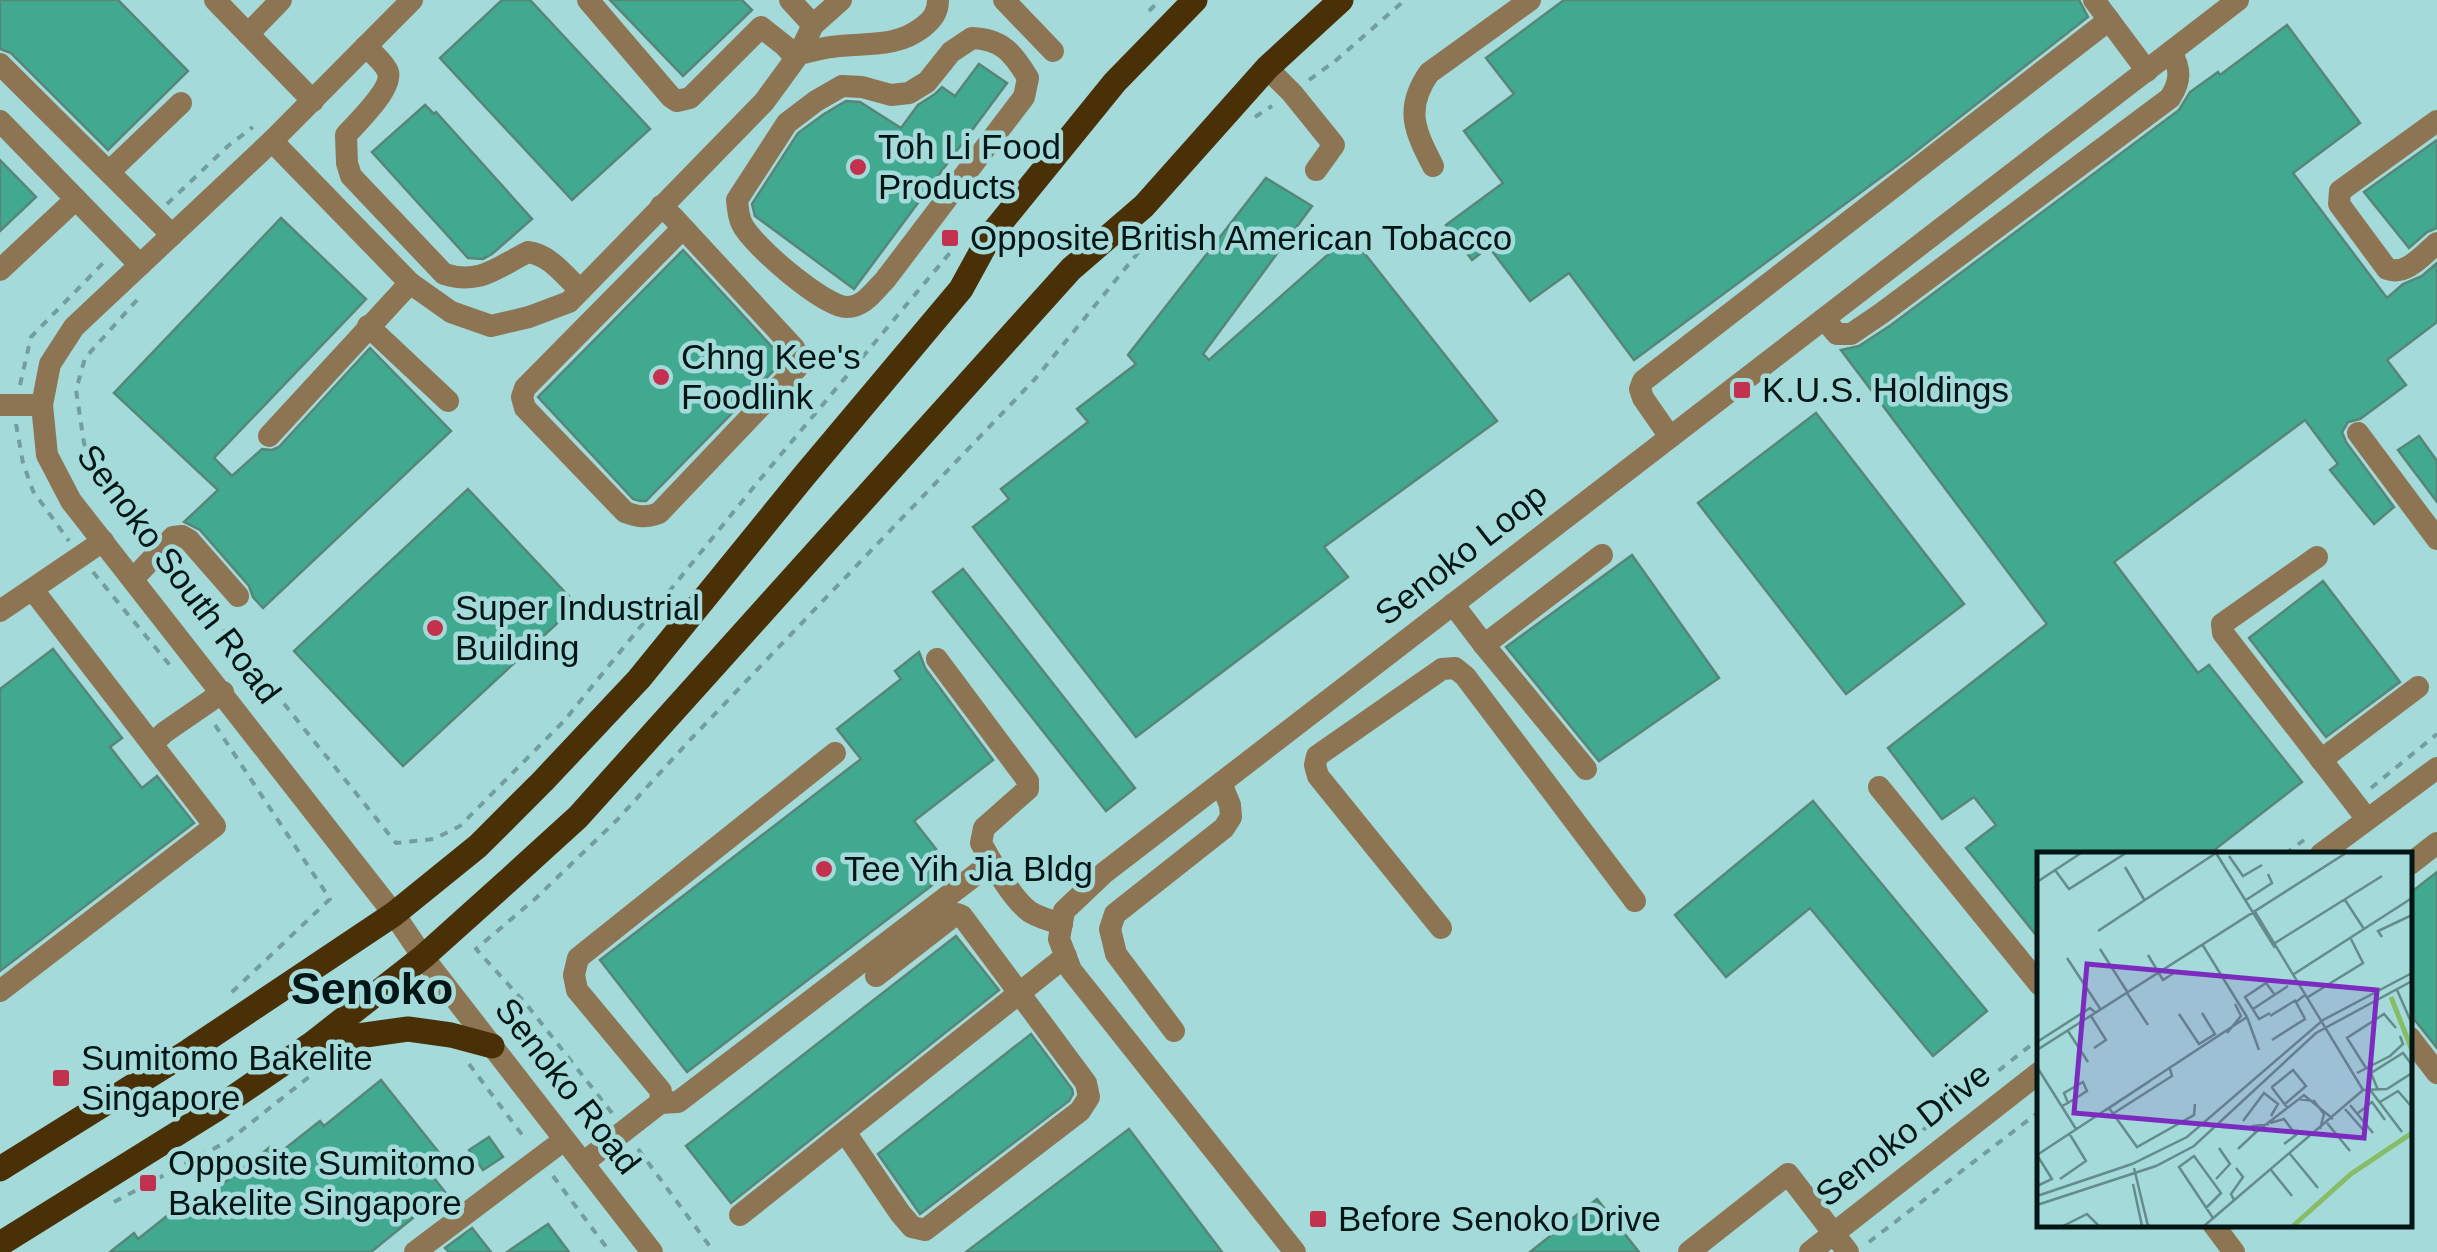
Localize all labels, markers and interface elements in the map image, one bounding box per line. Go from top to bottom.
place label: Toh Li Food Products [878,127,1061,206]
marker: Toh Li Food Products [847,156,869,178]
place label: Opposite British American Tobacco [970,218,1512,257]
marker: Opposite British American Tobacco [939,227,961,249]
place label: Chng Kee's Foodlink [681,337,861,416]
marker: Chng Kee's Foodlink [650,366,672,388]
place label: K.U.S. Holdings [1762,370,2009,409]
marker: K.U.S. Holdings [1731,379,1753,401]
street label: Senoko South Road [70,437,289,711]
street label: Senoko Loop [1367,475,1554,632]
place label: Super Industrial Building [455,588,700,667]
marker: Super Industrial Building [424,617,446,639]
place label: Tee Yih Jia Bldg [844,849,1093,888]
inset map [2037,852,2412,1227]
marker: Tee Yih Jia Bldg [813,858,835,880]
district label: Senoko [291,963,453,1014]
street label: Senoko Road [488,990,649,1181]
place label: Sumitomo Bakelite Singapore [81,1038,373,1117]
street label: Senoko Drive [1808,1054,1997,1214]
marker: Sumitomo Bakelite Singapore [50,1067,72,1089]
place label: Opposite Sumitomo Bakelite Singapore [168,1143,475,1222]
marker: Opposite Sumitomo Bakelite Singapore [137,1172,159,1194]
place label: Before Senoko Drive [1338,1199,1661,1238]
marker: Before Senoko Drive [1307,1208,1329,1230]

